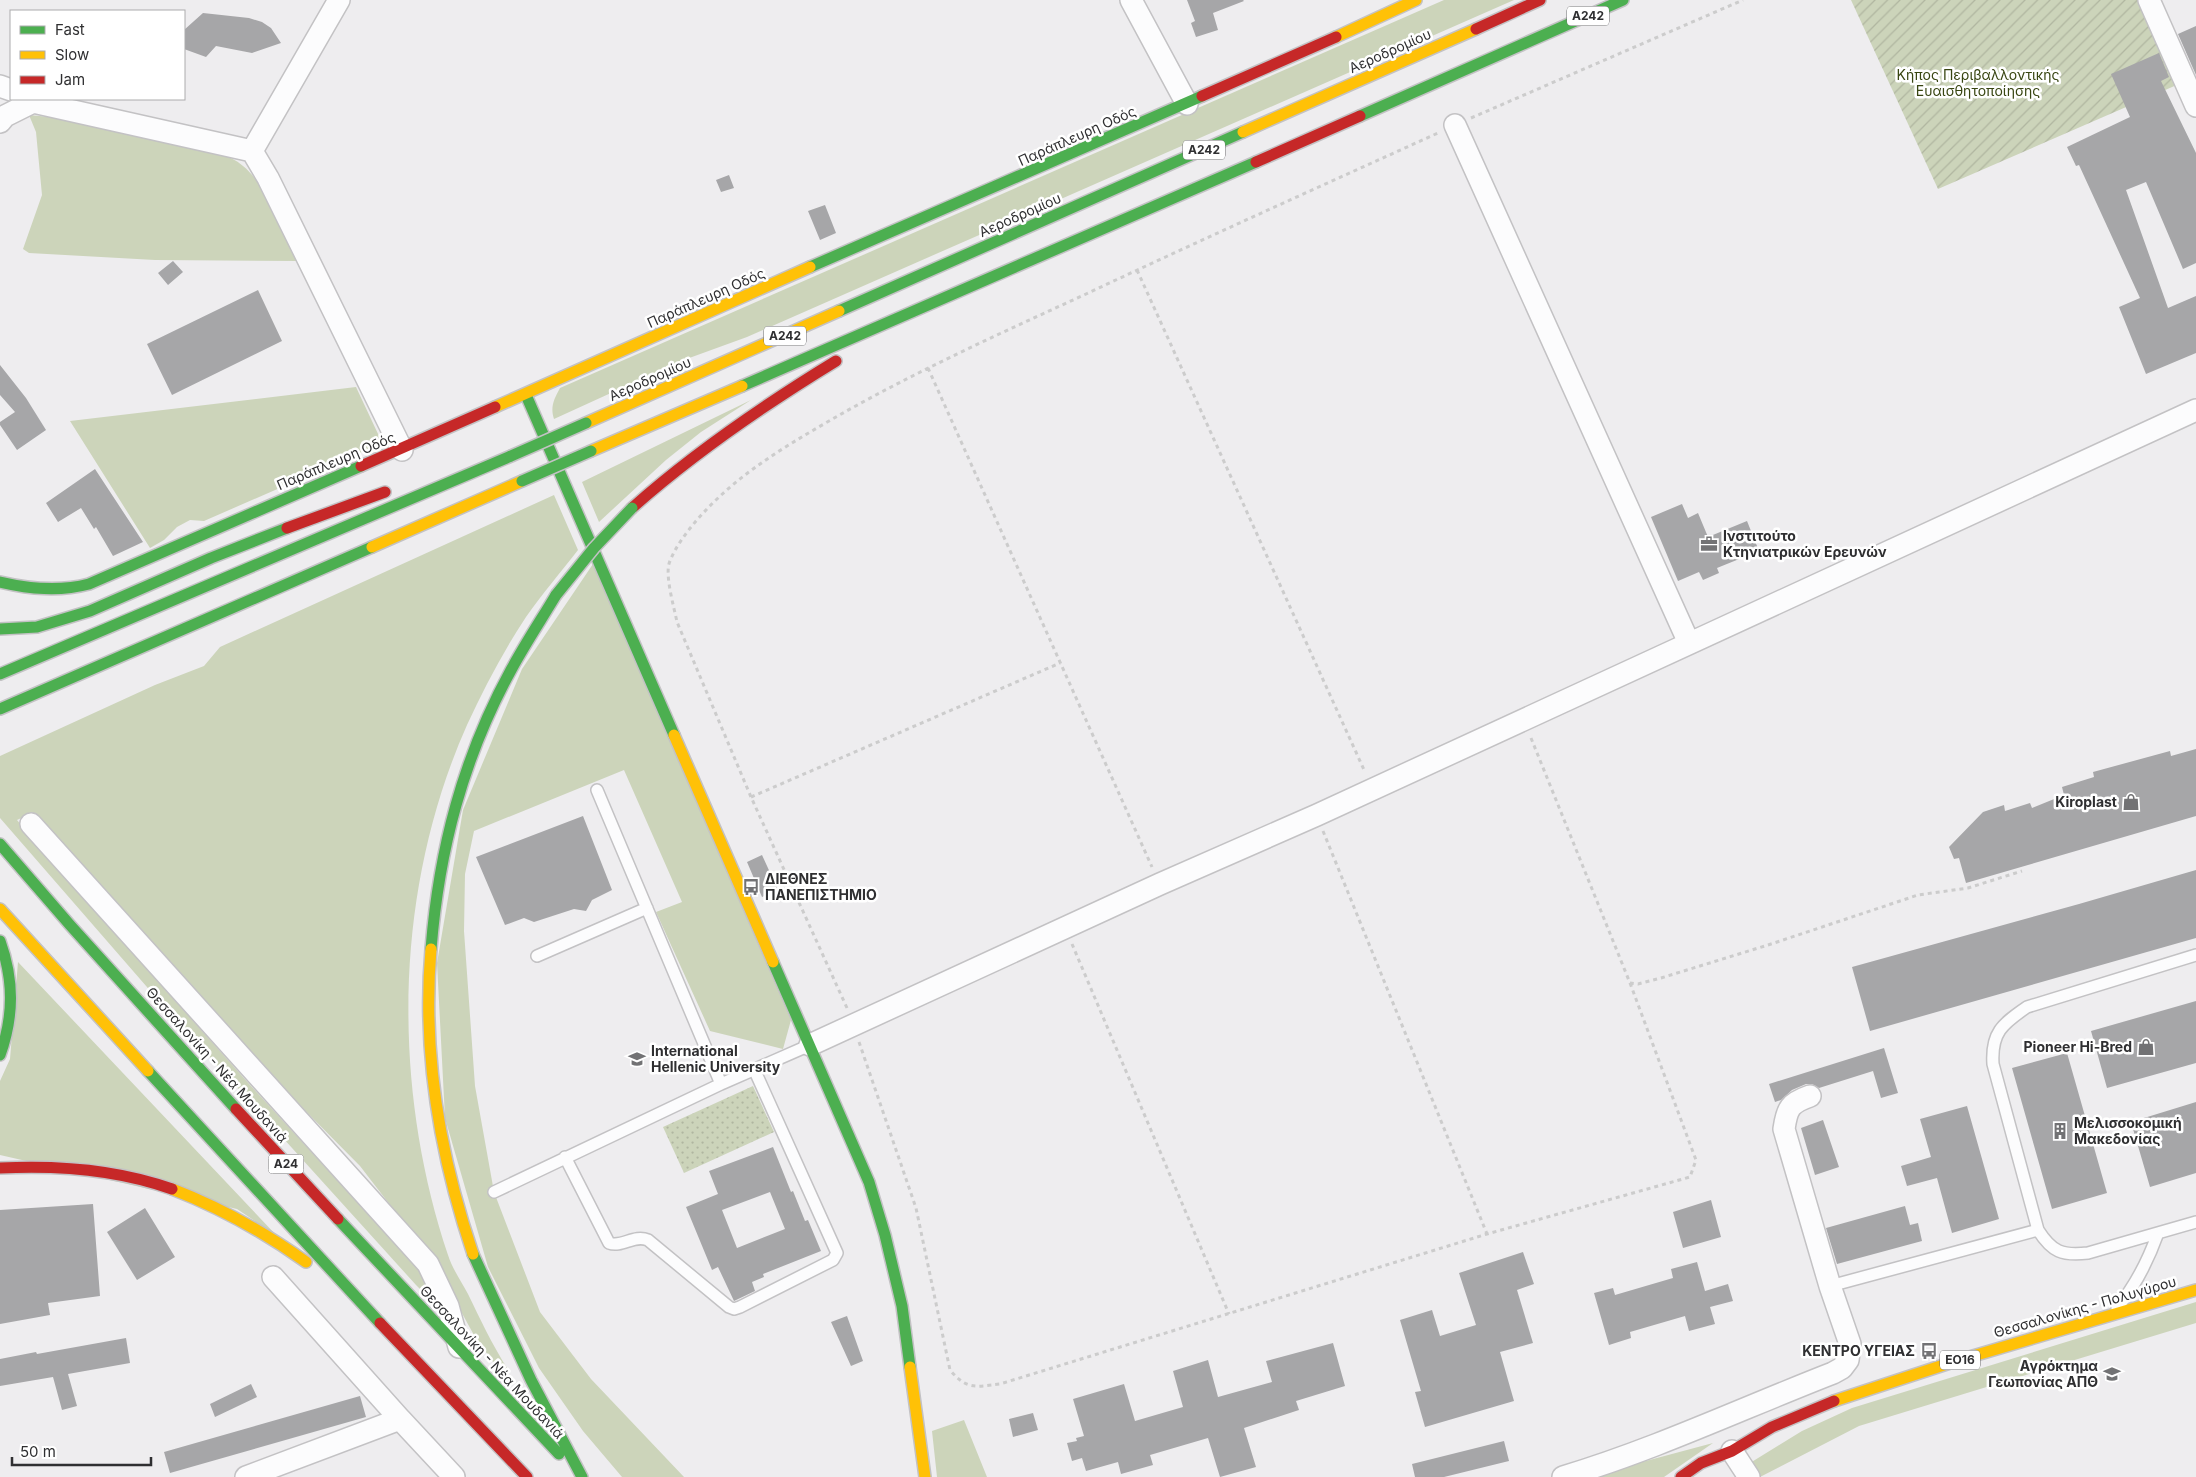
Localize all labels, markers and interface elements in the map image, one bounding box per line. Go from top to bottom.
road number: Α242 [1567,7,1609,26]
legend [10,10,185,100]
text: Fast [55,20,85,39]
street label: Αεροδρομίου [1346,25,1433,76]
text: Slow [55,45,89,64]
park label: Κήπος Περιβαλλοντικής Ευαισθητοποίησης [1897,66,2059,99]
text: Jam [55,70,85,89]
street label: Παράπλευρη Οδός [1015,102,1138,169]
road number: Α242 [1183,140,1225,160]
street label: Αεροδρομίου [976,189,1063,240]
street label: Παράπλευρη Οδός [644,264,767,331]
road number: Α242 [764,326,806,346]
street label: Αεροδρομίου [606,353,693,404]
street label: Παράπλευρη Οδός [274,428,398,493]
place label: Ινστιτούτο Κτηνιατρικών Ερευνών [1723,527,1887,560]
office icon: Ινστιτούτο Κτηνιατρικών Ερευνών [1699,534,1719,554]
shop icon: Kiroplast [2121,792,2141,812]
place label: Kiroplast [2055,793,2117,810]
place label: ΔΙΕΘΝΕΣ ΠΑΝΕΠΙΣΤΗΜΙΟ [765,870,877,903]
bus stop icon: ΔΙΕΘΝΕΣ ΠΑΝΕΠΙΣΤΗΜΙΟ [741,877,761,897]
street label: Θεσσαλονίκη - Νέα Μουδανιά [143,984,292,1146]
shop icon: Pioneer Hi-Bred [2136,1037,2156,1057]
place label: Pioneer Hi-Bred [2024,1038,2132,1055]
place label: International Hellenic University [651,1042,781,1075]
school or university icon: International Hellenic University [627,1049,647,1069]
place label: Μελισσοκομική Μακεδονίας [2074,1114,2182,1147]
building icon: Μελισσοκομική Μακεδονίας [2050,1121,2070,1141]
road number: Α24 [268,1154,304,1174]
street label: Θεσσαλονίκης - Πολυγύρου [1992,1272,2178,1341]
street label: Θεσσαλονίκη - Νέα Μουδανιά [417,1282,568,1442]
bus stop icon: ΚΕΝΤΡΟ ΥΓΕΙΑΣ [1919,1341,1939,1361]
place label: ΚΕΝΤΡΟ ΥΓΕΙΑΣ [1802,1342,1915,1359]
road number: ΕΟ16 [1940,1350,1980,1370]
place label: Αγρόκτημα Γεωπονίας ΑΠΘ [1988,1357,2098,1390]
school or university icon: Αγρόκτημα Γεωπονίας ΑΠΘ [2102,1364,2122,1384]
scale bar [12,1434,151,1466]
text: 50 m [20,1442,56,1461]

